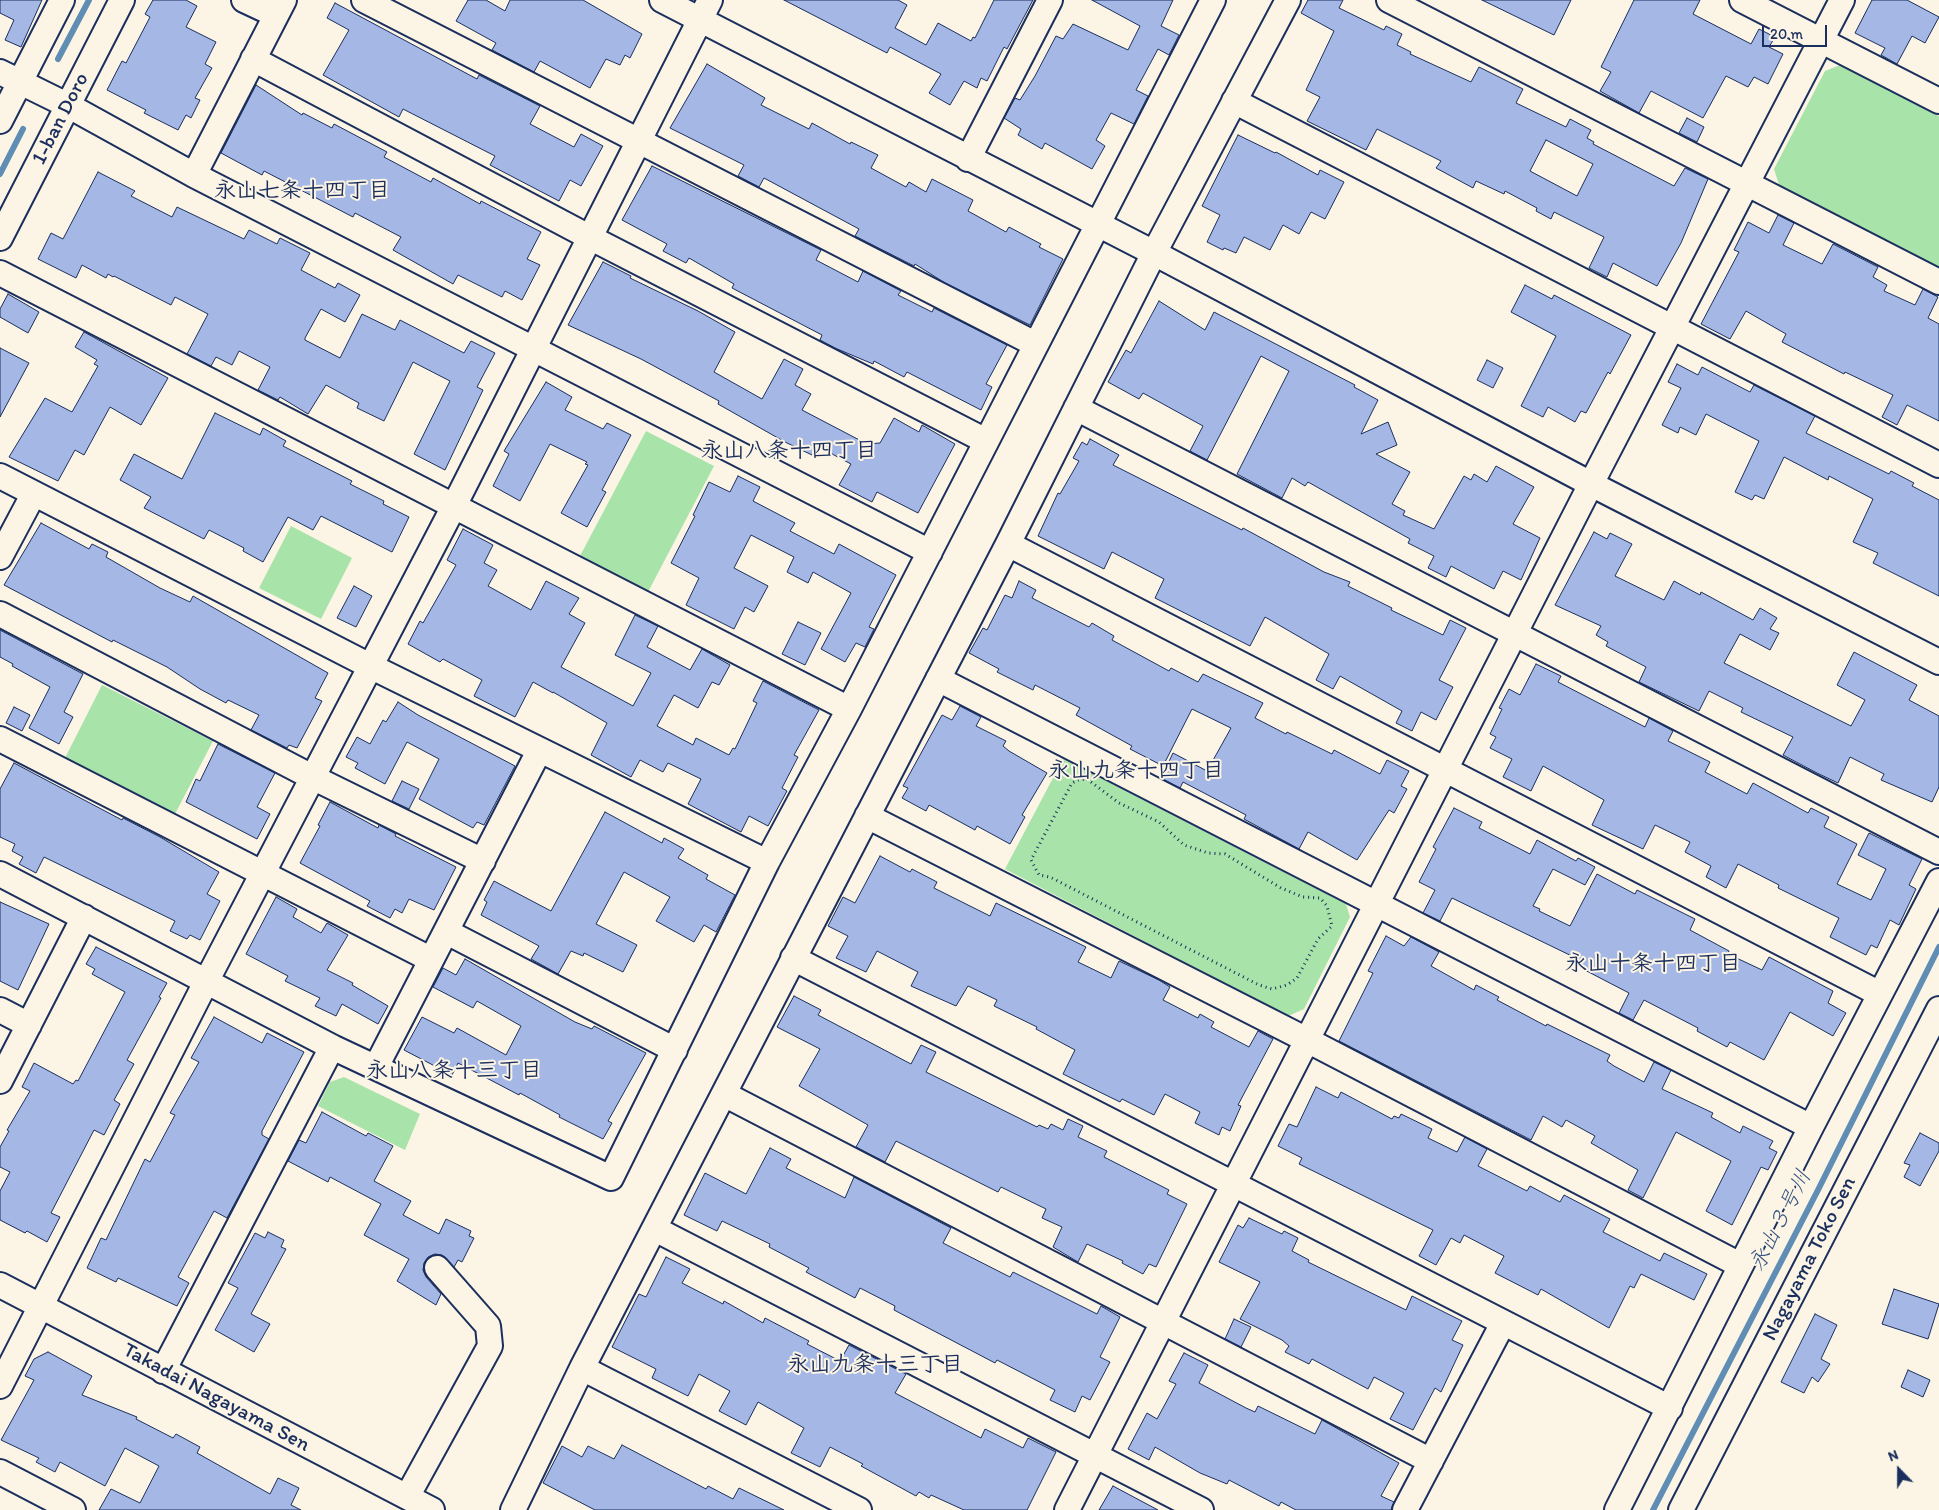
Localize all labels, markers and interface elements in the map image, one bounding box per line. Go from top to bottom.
scale bar [1764,15,1829,47]
text: 20 m [1770,25,1803,43]
street label: 1-ban Doro [27,69,95,169]
district label: 永山七条十四丁目 [214,178,390,204]
district label: 永山八条十四丁目 [701,438,877,464]
district label: 永山九条十四丁目 [1048,758,1224,784]
district label: 永山十条十四丁目 [1565,951,1741,977]
district label: 永山八条十三丁目 [366,1058,542,1084]
water label: 永山３号川 [1744,1166,1818,1276]
street label: Nagayama Toko Sen [1758,1173,1862,1345]
street label: Takadai Nagayama Sen [118,1338,314,1458]
district label: 永山九条十三丁目 [787,1352,963,1378]
north arrow [1874,1445,1924,1495]
text: N [1886,1446,1901,1465]

